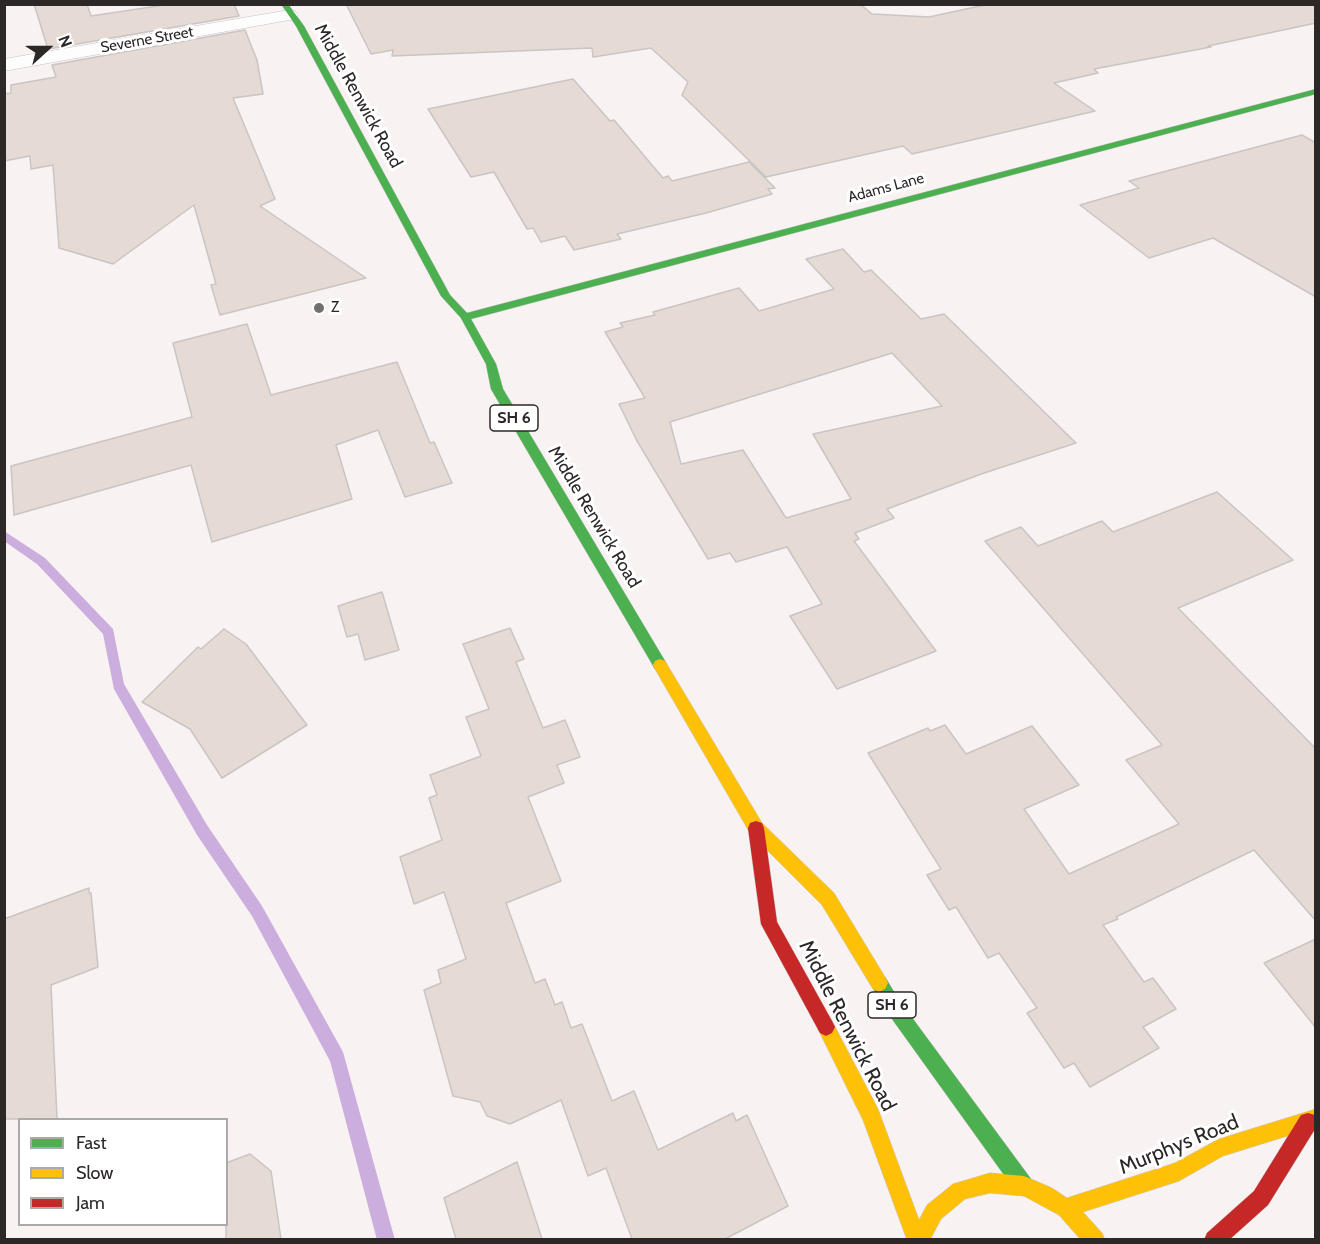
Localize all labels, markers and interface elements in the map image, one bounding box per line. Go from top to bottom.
north arrow [18,18,78,78]
street label: Middle Renwick Road [309,20,407,172]
street label: Severne Street [99,23,195,57]
text: N [54,33,76,50]
street label: Adams Lane [846,169,926,207]
place label: Z [331,299,339,317]
marker: Z [312,301,326,315]
road number: SH 6 [490,405,538,431]
street label: Middle Renwick Road [543,442,645,592]
street label: Middle Renwick Road [793,936,901,1116]
road number: SH 6 [868,992,916,1018]
street label: Murphys Road [1116,1110,1242,1180]
legend [18,1118,228,1226]
text: Fast [76,1132,107,1154]
text: Slow [76,1162,113,1184]
text: Jam [76,1192,105,1214]

